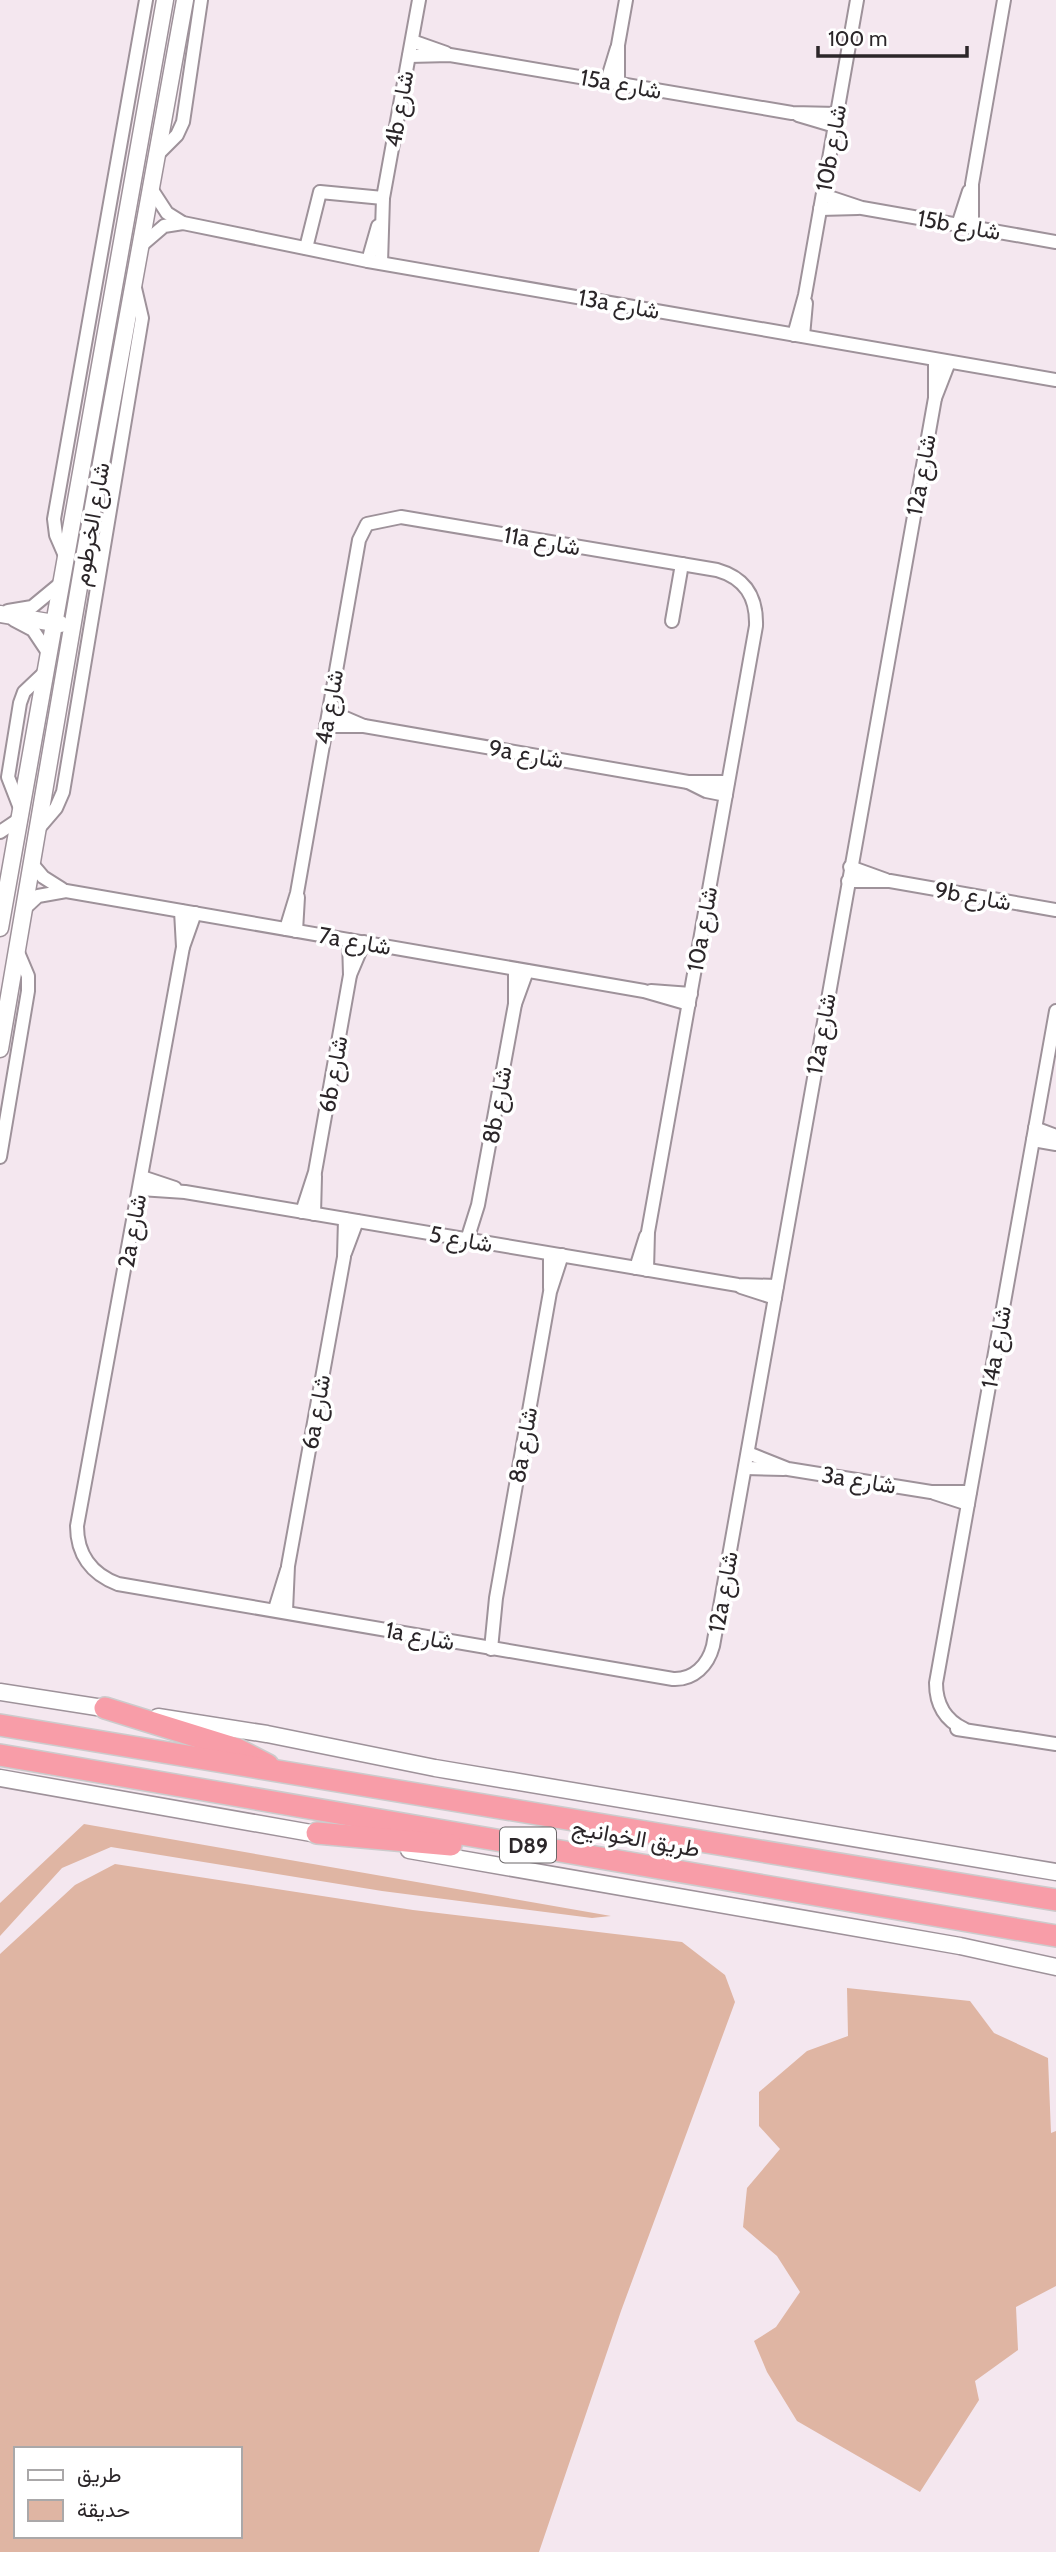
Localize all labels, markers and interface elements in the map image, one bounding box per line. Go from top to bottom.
scale bar [818,14,967,58]
text: 100 m [828,26,887,51]
street label: 15a شارع [578,63,664,107]
street label: 4b شارع [378,68,421,150]
street label: 10b شارع [810,102,854,194]
street label: 15b شارع [915,204,1003,248]
street label: 13a شارع [576,283,662,327]
street label: 12a شارع [900,432,944,518]
street label: شارع الخرطوم [66,460,118,588]
street label: 11a شارع [501,520,583,563]
street label: 4a شارع [309,667,351,747]
street label: 9a شارع [486,734,566,776]
street label: 9b شارع [932,876,1013,918]
street label: 10a شارع [681,884,725,974]
street label: 7a شارع [316,921,394,963]
street label: 12a شارع [800,991,844,1077]
street label: 6b شارع [313,1034,355,1115]
street label: 8b شارع [476,1064,520,1146]
street label: 2a شارع [112,1192,154,1270]
street label: شارع 5 [427,1220,495,1260]
street label: 14a شارع [975,1304,1019,1391]
street label: 6a شارع [296,1372,338,1452]
street label: 8a شارع [503,1405,545,1485]
street label: 3a شارع [819,1460,898,1502]
street label: 12a شارع [702,1549,746,1635]
street label: 1a شارع [383,1616,457,1658]
street label: طريق الخوانيج [570,1813,702,1865]
road number: D89 [500,1828,556,1862]
legend [14,2447,242,2538]
text: طريق [77,2462,122,2488]
text: حديقة [77,2497,130,2522]

